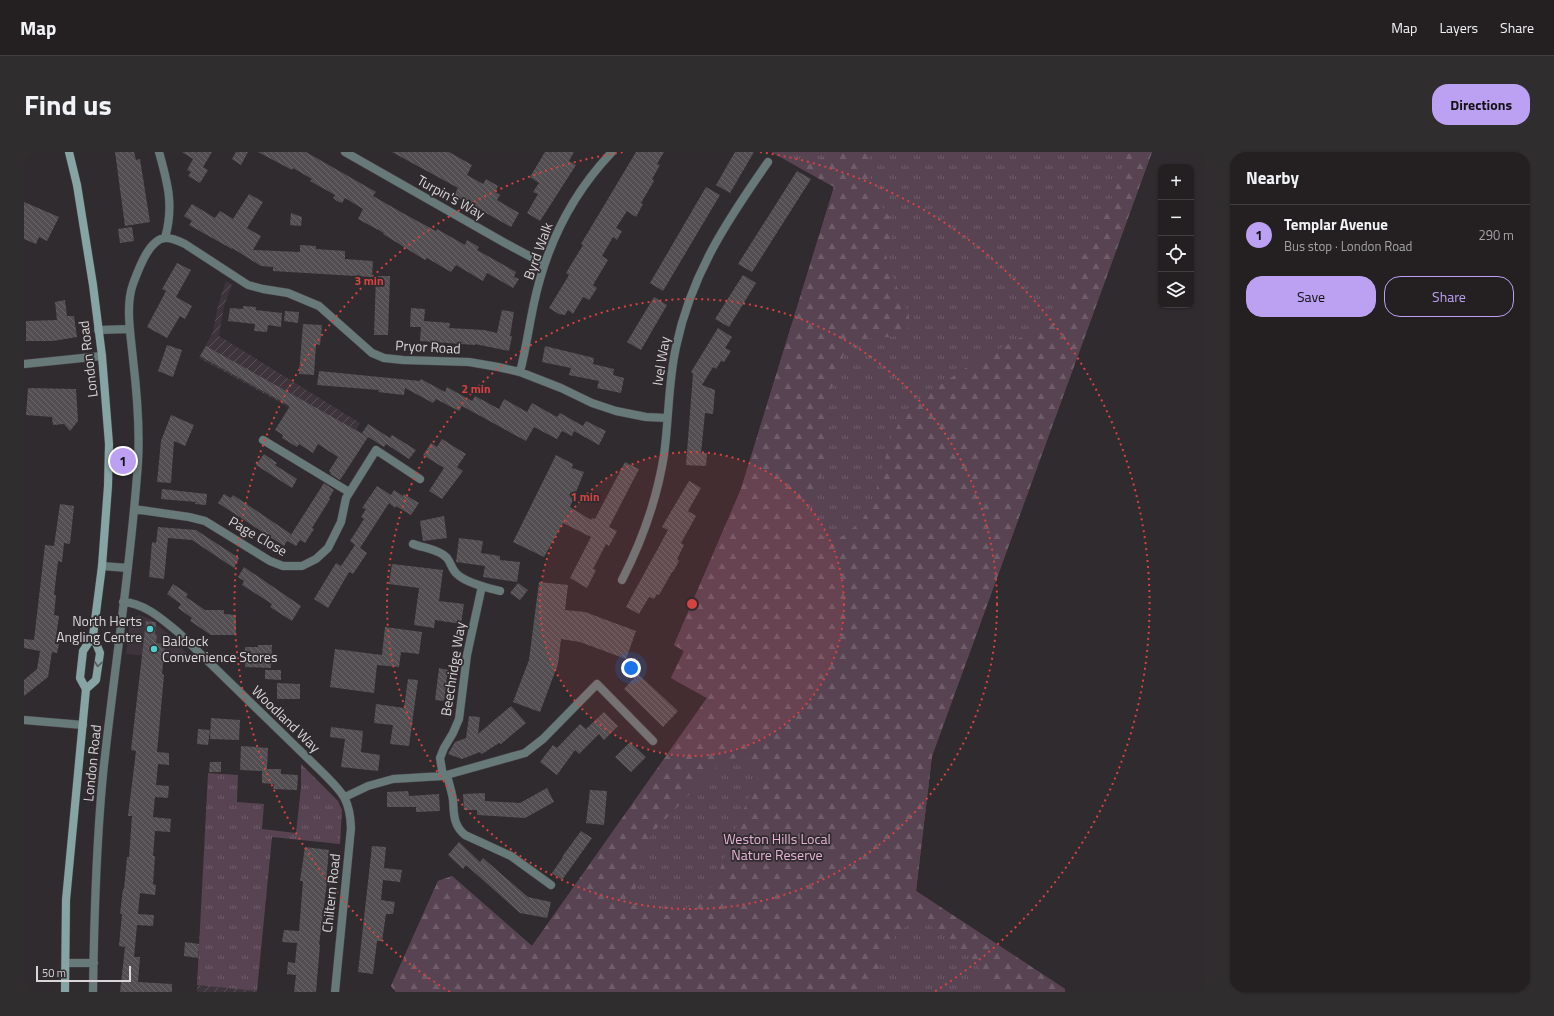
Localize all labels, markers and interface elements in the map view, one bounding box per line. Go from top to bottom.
text: Map [20,13,56,42]
text: Map [1391,17,1417,38]
text: Layers [1439,17,1478,38]
text: Share [1500,17,1534,38]
text: Find us [24,83,112,126]
button: Directions [1432,84,1530,125]
map controls [1158,164,1194,308]
button: + [1158,164,1194,200]
text: Nearby [1246,165,1299,191]
street label: Turpin's Way [414,169,489,224]
button: − [1158,200,1194,236]
text: Templar Avenue [1284,213,1388,236]
street label: Byrd Walk [517,219,558,282]
text: 1 [1255,225,1263,245]
text: 290 m [1478,225,1514,245]
button: locate [1158,236,1194,272]
text: Bus stop · London Road [1284,236,1412,256]
text: 3 min [354,271,384,290]
button: layers [1158,272,1194,308]
button: Save [1246,276,1376,317]
button: Share [1384,276,1514,317]
street label: London Road [72,319,103,399]
street label: Pryor Road [395,334,461,359]
street label: Ivel Way [646,335,675,387]
text: 2 min [461,379,491,398]
pin: 1 [110,446,136,476]
text: 1 min [570,487,600,506]
street label: Page Close [225,510,291,561]
centre of rings [685,597,699,611]
place label: North Herts Angling Centre [56,610,142,647]
street label: Beechridge Way [435,620,470,717]
marker: North Herts Angling Centre [145,624,155,634]
place label: Baldock Convenience Stores [162,630,277,667]
marker: Baldock Convenience Stores [149,644,159,654]
your location [621,658,641,678]
one-way arrow [94,661,103,667]
street label: Woodland Way [247,680,326,757]
street label: London Road [77,723,106,802]
park label: Weston Hills Local Nature Reserve [723,828,831,865]
street label: Chiltern Road [316,852,345,933]
scale bar [36,964,131,983]
text: 50 m [42,965,66,981]

